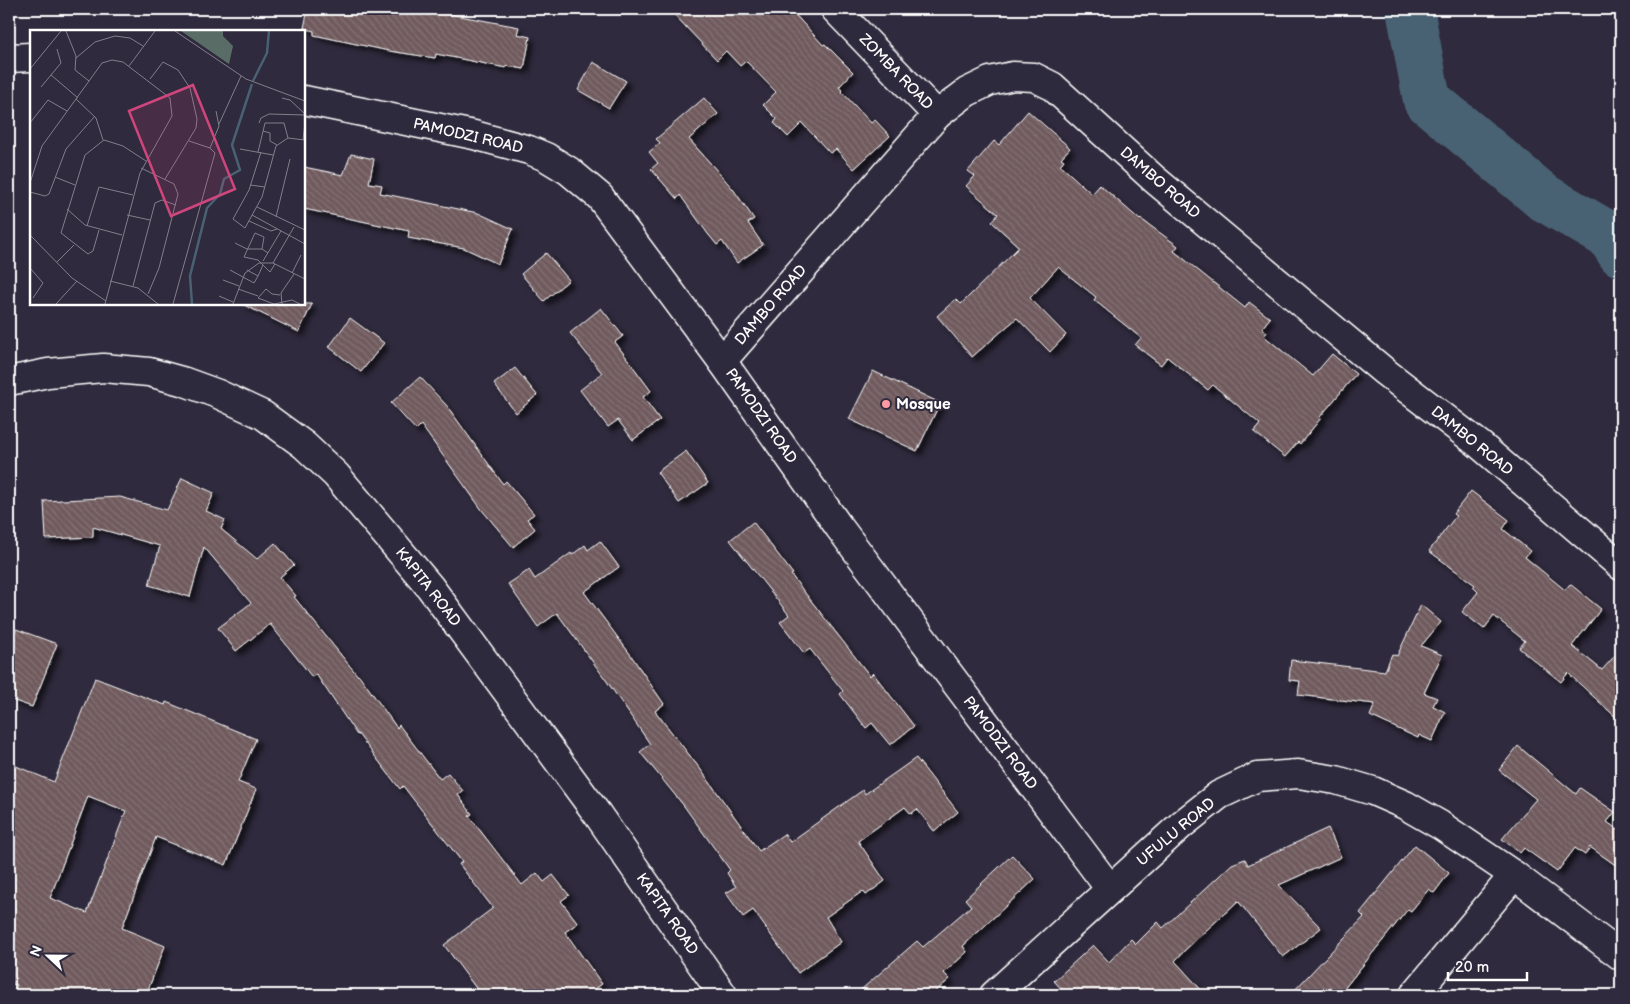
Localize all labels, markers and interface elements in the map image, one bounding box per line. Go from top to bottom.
street label: ZOMBA ROAD [854,29,937,114]
inset map [30,30,305,305]
street label: PAMODZI ROAD [411,114,525,158]
street label: DAMBO ROAD [1116,143,1204,223]
street label: DAMBO ROAD [731,261,811,349]
street label: PAMODZI ROAD [721,365,801,467]
place label: Mosque [896,395,951,414]
marker: Mosque [880,398,892,410]
street label: DAMBO ROAD [1427,402,1517,480]
street label: KAPITA ROAD [391,544,465,630]
street label: PAMODZI ROAD [959,693,1041,794]
street label: UFULU ROAD [1133,794,1219,870]
street label: KAPITA ROAD [632,869,702,959]
north arrow [22,932,72,982]
text: N [27,943,46,959]
scale bar [1448,949,1526,981]
text: 20 m [1455,958,1489,977]

